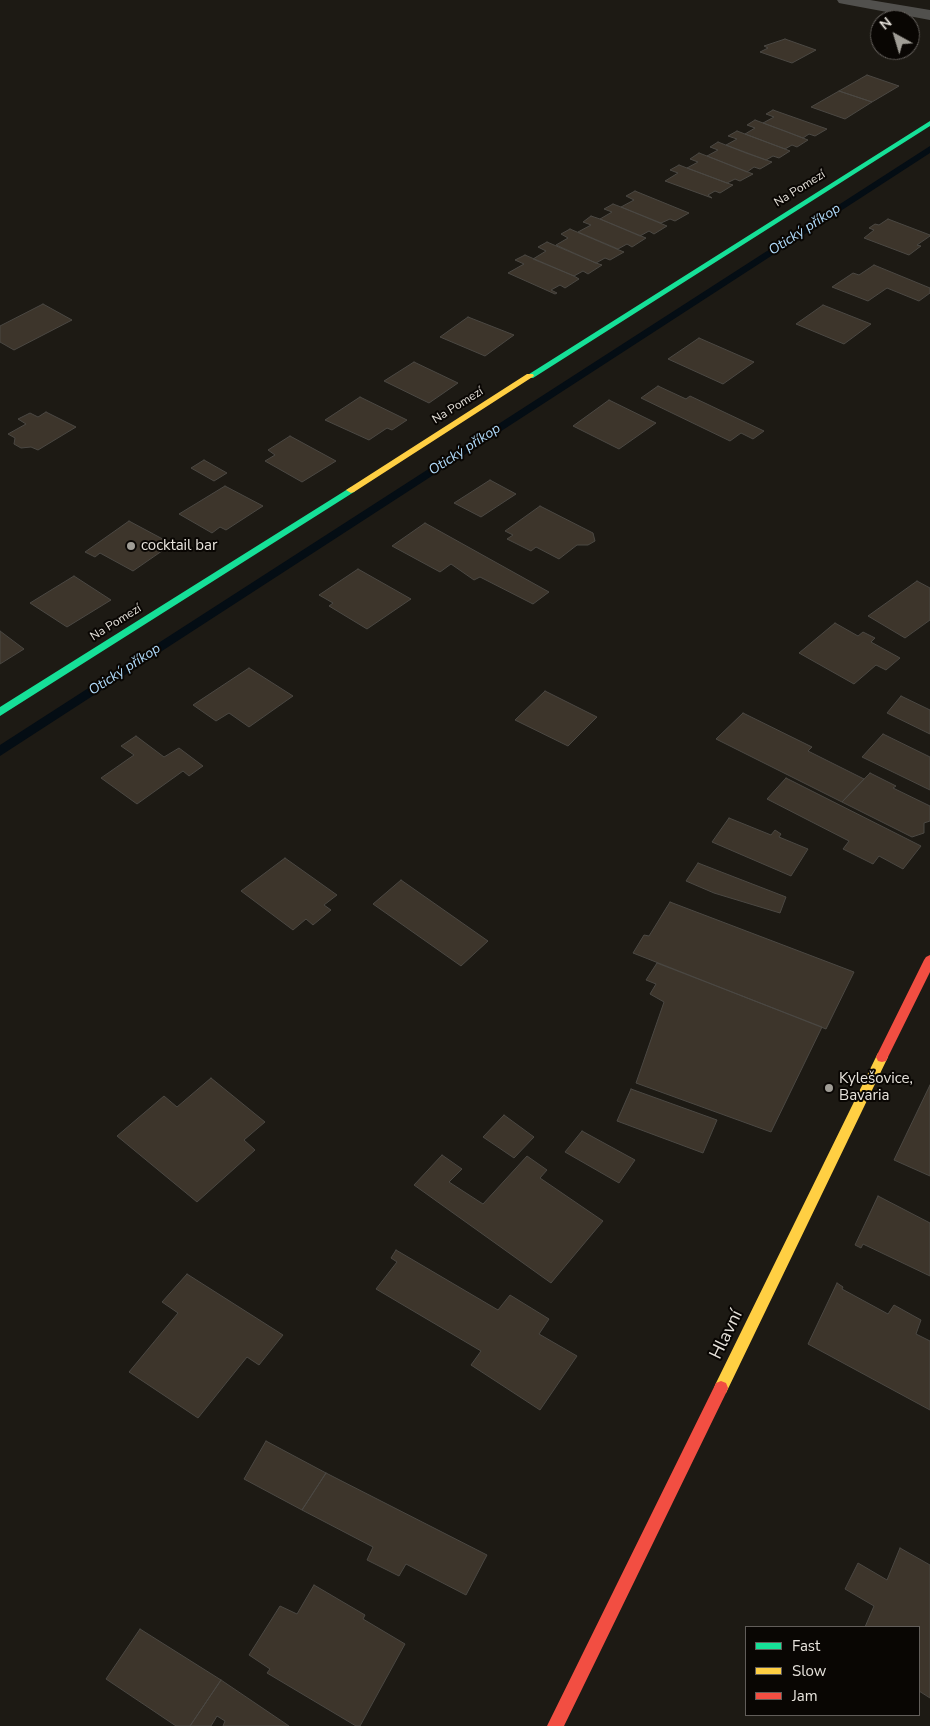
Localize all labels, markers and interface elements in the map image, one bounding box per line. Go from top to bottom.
north arrow [870,10,920,60]
text: N [876,13,896,34]
street label: Na Pomezí [772,168,828,210]
water label: Otický příkop [766,201,844,259]
street label: Na Pomezí [430,385,486,427]
water label: Otický příkop [426,421,504,479]
place label: cocktail bar [141,537,217,555]
marker: cocktail bar [125,540,137,552]
street label: Na Pomezí [88,602,144,644]
water label: Otický příkop [86,641,164,699]
place label: Kylešovice, Bavaria [839,1070,913,1105]
marker: Kylešovice, Bavaria [823,1082,835,1094]
street label: Hlavní [706,1307,748,1363]
legend [745,1626,920,1716]
text: Fast [792,1636,820,1656]
text: Slow [792,1661,826,1681]
text: Jam [792,1686,818,1706]

